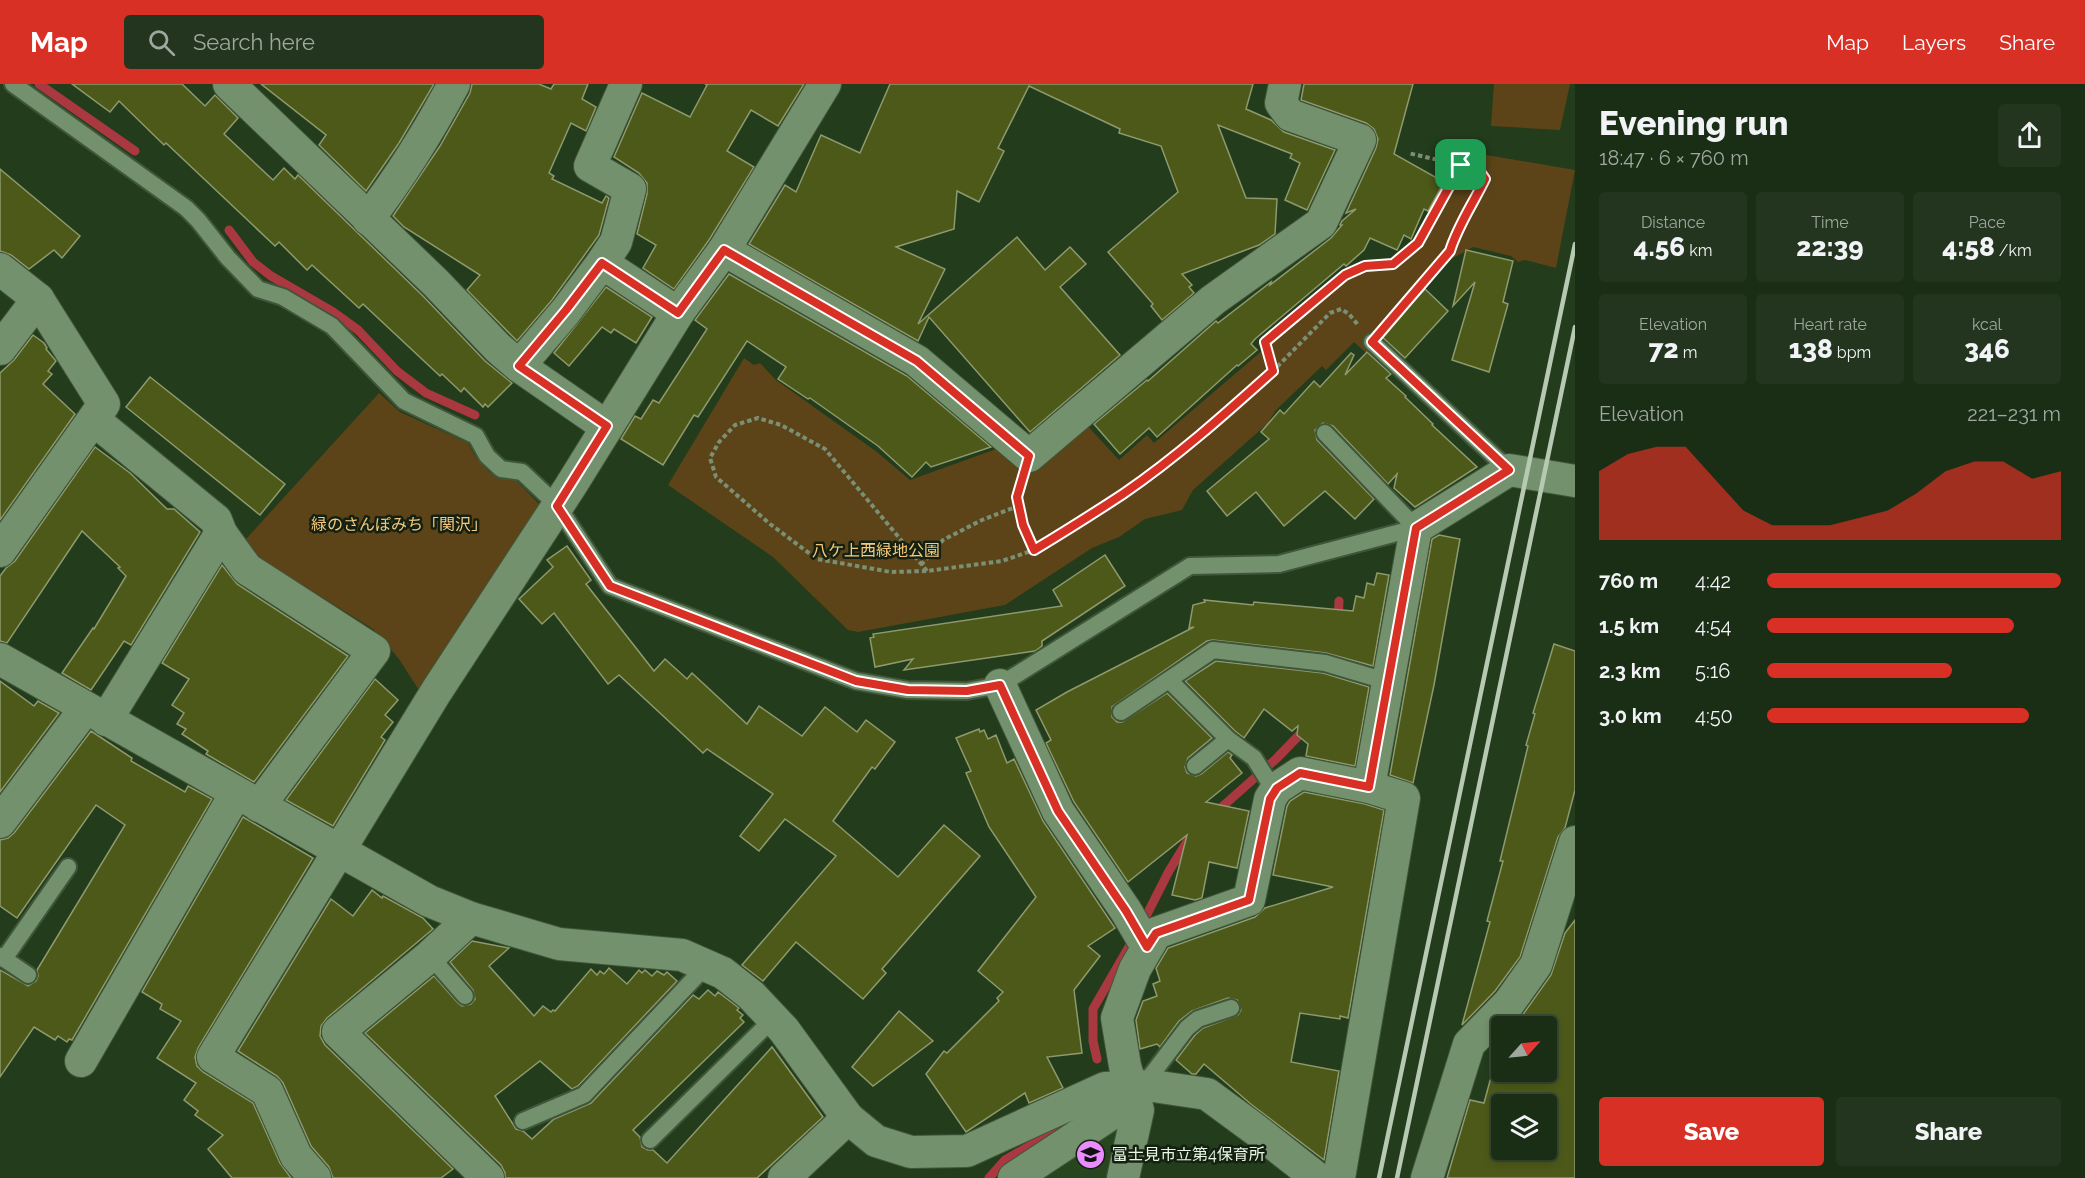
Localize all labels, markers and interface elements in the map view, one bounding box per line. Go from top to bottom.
search box [124,15,544,69]
text: Map [30,26,88,59]
icon: search [145,26,178,59]
text: Search here [193,29,315,55]
text: Map [1826,30,1869,55]
text: Layers [1902,30,1966,55]
text: Share [1999,30,2055,55]
text: Evening run [1599,104,1789,143]
button: share [1998,104,2061,167]
pin [1435,139,1486,190]
text: 18:47 · 6 × 760 m [1599,146,1749,170]
icon: arrive [1444,148,1477,181]
text: Distance [1641,213,1705,232]
text: Time [1811,213,1849,232]
text: Pace [1969,213,2005,232]
text: 4.56 [1634,232,1685,262]
text: 22:39 [1796,232,1864,262]
text: 4:58 [1942,232,1995,262]
text: km [1685,241,1712,260]
text: /km [1995,241,2032,260]
text: Elevation [1639,315,1707,334]
text: Heart rate [1793,315,1867,334]
text: kcal [1972,315,2002,334]
text: 72 [1649,334,1679,364]
text: 138 [1789,334,1833,364]
text: 346 [1964,334,2010,364]
text: m [1679,343,1697,362]
text: bpm [1833,343,1871,362]
text: Elevation [1599,402,1684,426]
text: 221–231 m [1967,402,2061,426]
park label: 緑のさんぽみち「関沢」 [311,515,487,534]
park label: 八ケ上西緑地公園 [812,541,940,560]
text: 760 m [1599,569,1658,593]
text: 4:42 [1695,569,1731,593]
text: 1.5 km [1599,614,1659,638]
text: 4:54 [1695,614,1732,638]
text: 2.3 km [1599,659,1661,683]
text: 5:16 [1695,659,1730,683]
text: 3.0 km [1599,704,1662,728]
text: 4:50 [1695,704,1733,728]
north arrow [1491,1016,1557,1082]
map controls [1491,1016,1557,1160]
button: layers [1491,1094,1557,1160]
button: Save [1599,1097,1824,1166]
button: Share [1836,1097,2061,1166]
school or university icon: 富士見市立第4保育所 [1075,1138,1107,1170]
place label: 富士見市立第4保育所 [1112,1145,1265,1164]

